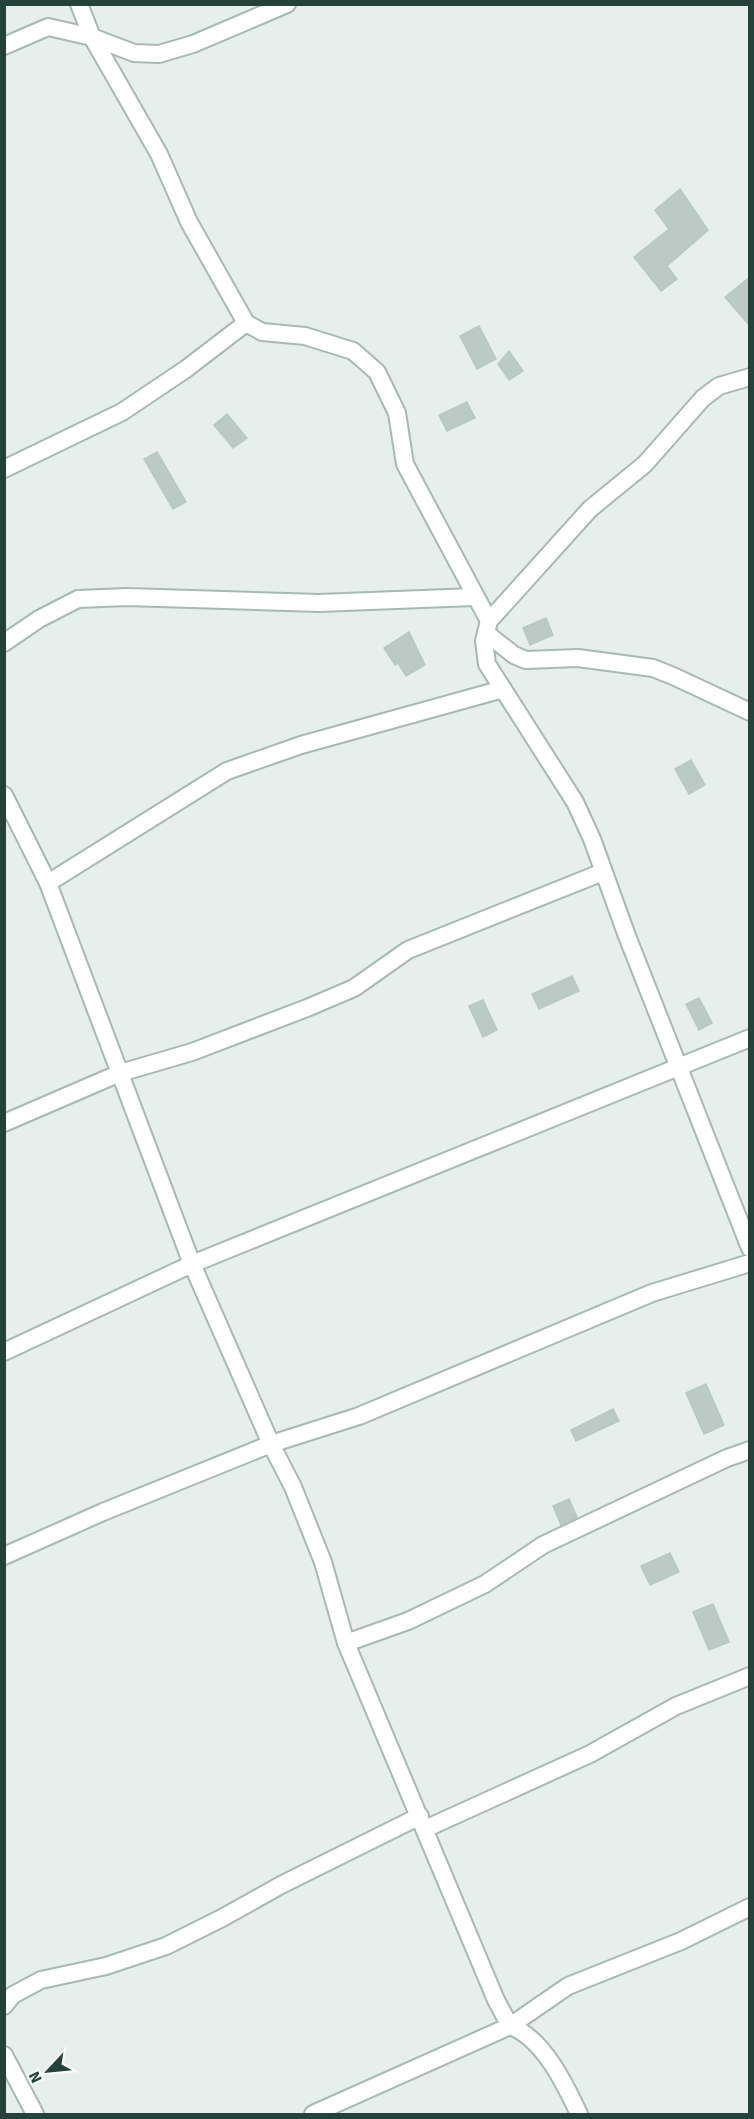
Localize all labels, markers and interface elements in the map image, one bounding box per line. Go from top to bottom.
north arrow [18,2041,78,2101]
text: N [23,2068,48,2087]

